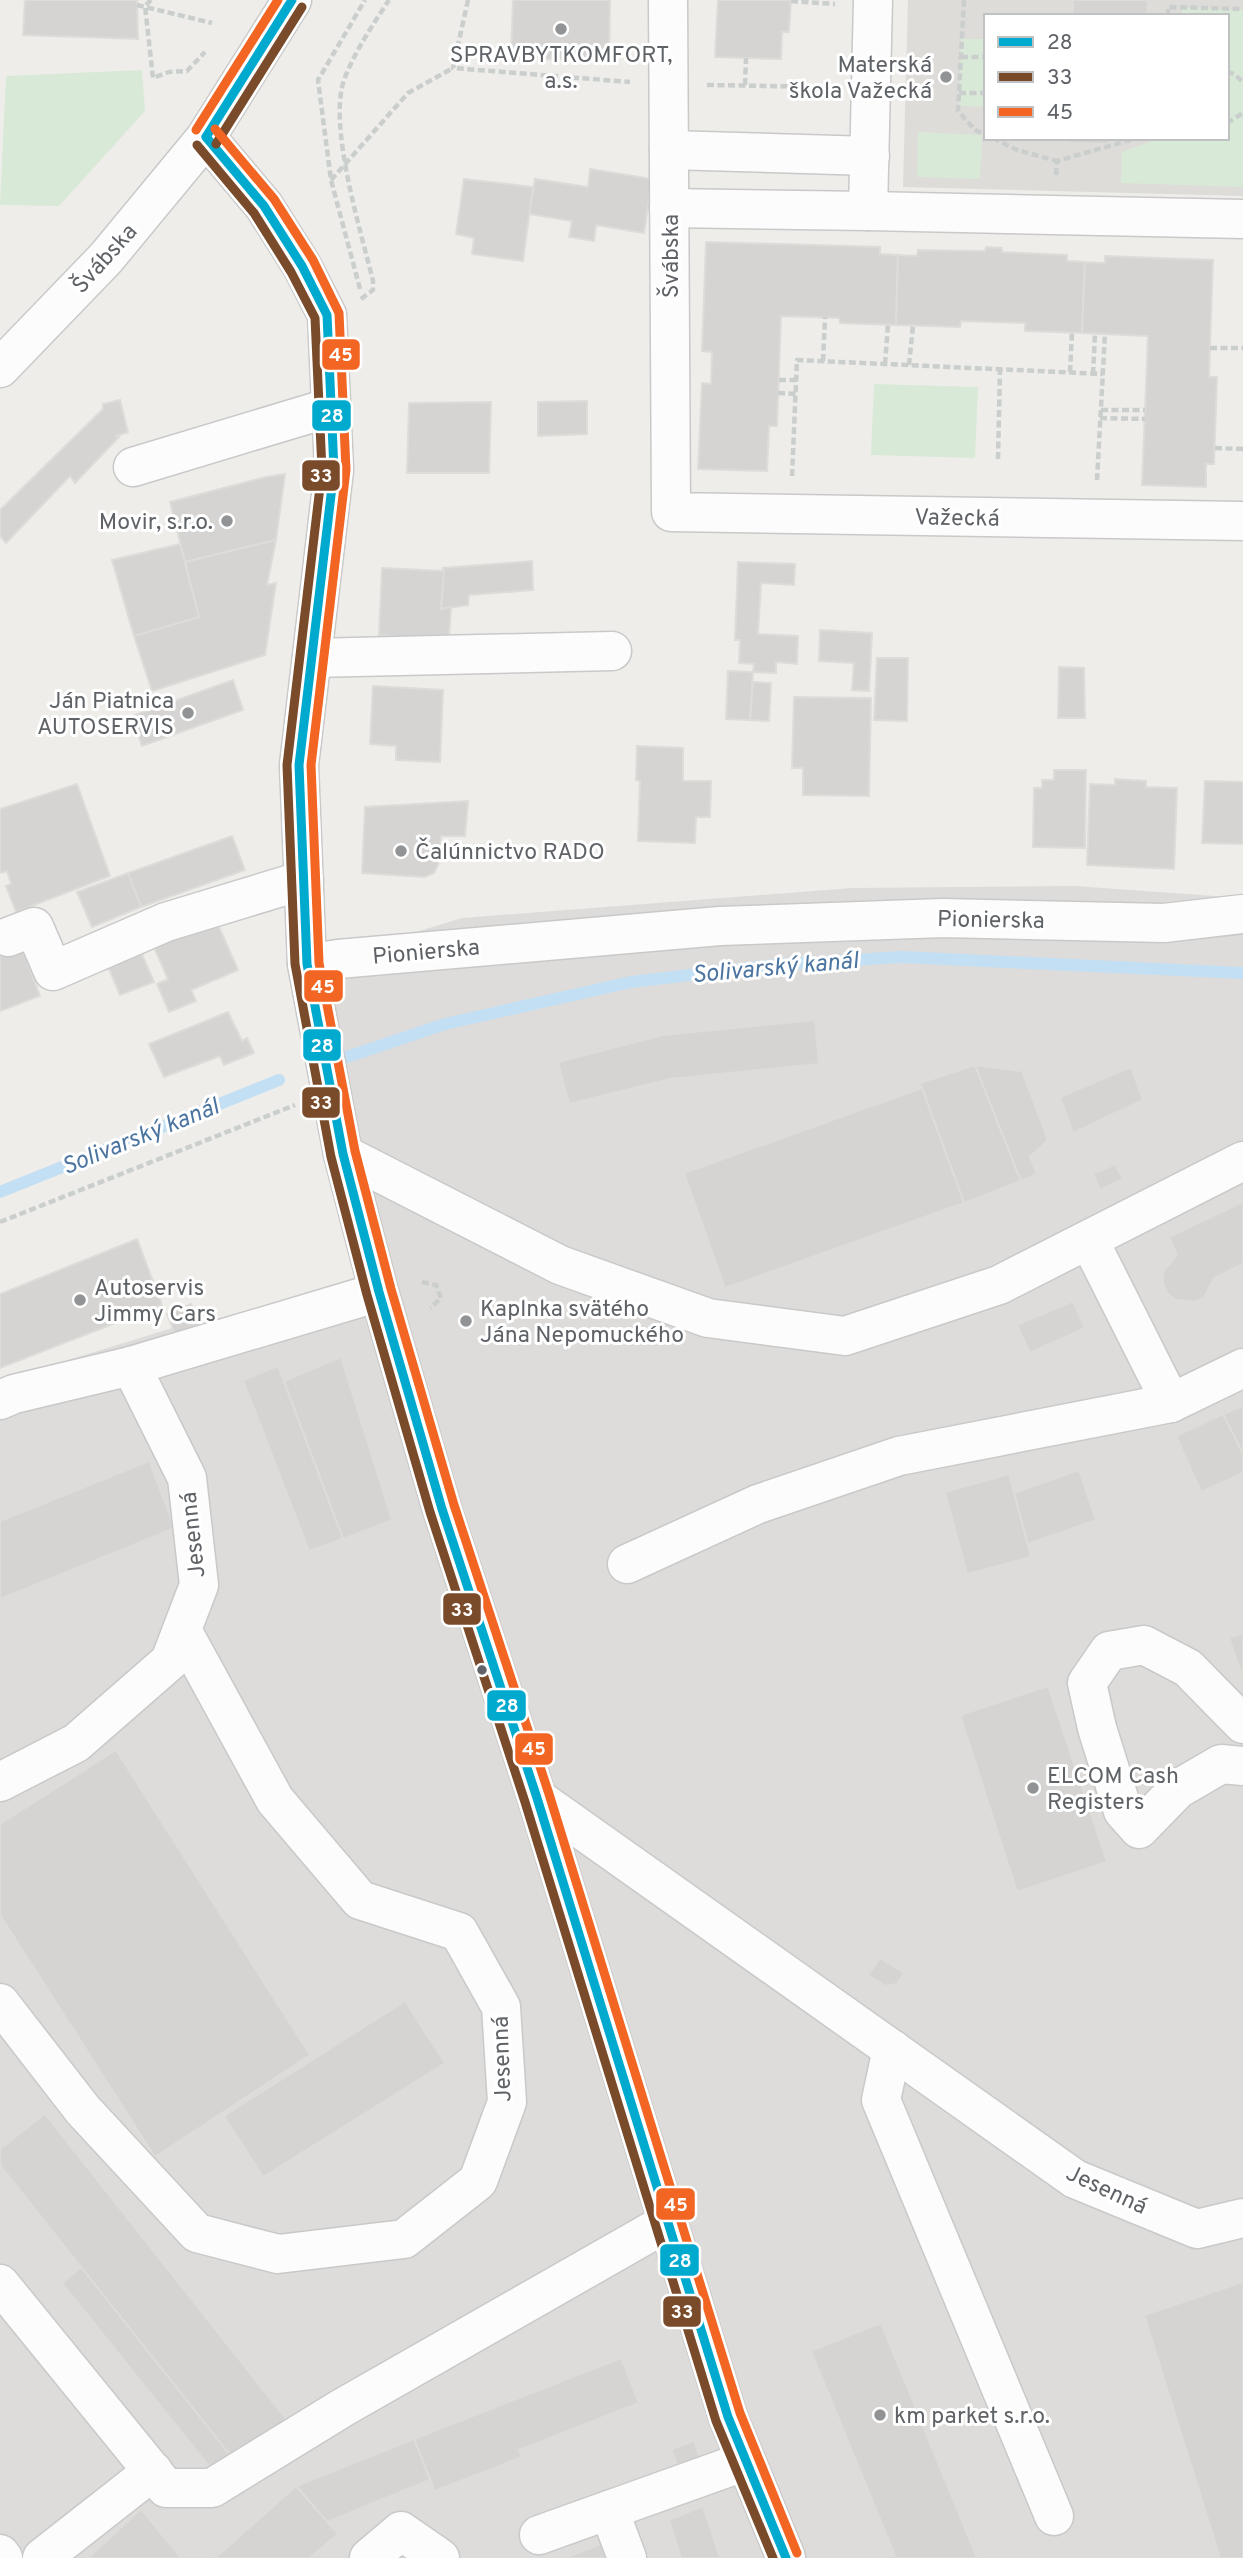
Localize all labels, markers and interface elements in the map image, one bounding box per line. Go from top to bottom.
legend [984,14,1229,140]
marker: SPRAVBYTKOMFORT, a.s. [553,21,569,37]
text: 28 [1047,30,1073,57]
place label: SPRAVBYTKOMFORT, a.s. [450,42,672,97]
place label: Materská škola Važecká [789,52,932,107]
text: 33 [1047,65,1072,92]
marker: Materská škola Važecká [938,69,954,85]
text: 45 [1047,100,1073,127]
street label: Švábska [656,214,687,298]
street label: Švábska [65,217,145,301]
line badge: 45 [321,338,361,371]
text: 45 [329,344,353,368]
line badge: 28 [311,399,352,432]
text: 28 [320,405,344,429]
line badge: 33 [301,459,341,492]
text: 33 [310,465,332,489]
street label: Važecká [914,504,1000,535]
place label: Movir, s.r.o. [99,509,213,538]
marker: Movir, s.r.o. [219,513,235,529]
place label: Ján Piatnica AUTOSERVIS [37,688,174,743]
marker: Ján Piatnica AUTOSERVIS [180,705,196,721]
place label: Čalúnnictvo RADO [415,837,605,868]
marker: Čalúnnictvo RADO [393,843,409,859]
street label: Pionierska [937,906,1045,937]
street label: Pionierska [371,934,481,973]
water label: Solivarský kanál [691,947,861,991]
line badge: 45 [303,969,344,1003]
text: 45 [311,976,335,1000]
line badge: 28 [302,1028,342,1062]
text: 28 [310,1035,334,1059]
line badge: 33 [301,1086,341,1119]
water label: Solivarský kanál [58,1092,225,1183]
text: 33 [310,1092,332,1116]
place label: Autoservis Jimmy Cars [94,1275,216,1330]
marker: Autoservis Jimmy Cars [72,1292,88,1308]
place label: Kaplnka svätého Jána Nepomuckého [480,1296,684,1351]
marker: Kaplnka svätého Jána Nepomuckého [458,1313,474,1329]
street label: Jesenná [176,1490,213,1579]
line badge: 33 [442,1592,482,1626]
text: 33 [451,1599,473,1623]
unlabelled marker [475,1663,489,1677]
line badge: 28 [486,1689,527,1722]
text: 28 [495,1695,519,1719]
line badge: 45 [514,1732,554,1766]
text: 45 [522,1738,546,1762]
place label: ELCOM Cash Registers [1047,1763,1179,1818]
marker: ELCOM Cash Registers [1025,1780,1041,1796]
street label: Jesenná [488,2015,519,2102]
street label: Jesenná [1061,2160,1151,2223]
line badge: 45 [655,2187,696,2221]
text: 45 [664,2194,688,2218]
line badge: 28 [659,2243,700,2277]
text: 28 [668,2250,692,2274]
line badge: 33 [662,2295,702,2328]
text: 33 [671,2301,693,2325]
place label: km parket s.r.o. [894,2403,1050,2432]
marker: km parket s.r.o. [872,2407,888,2423]

